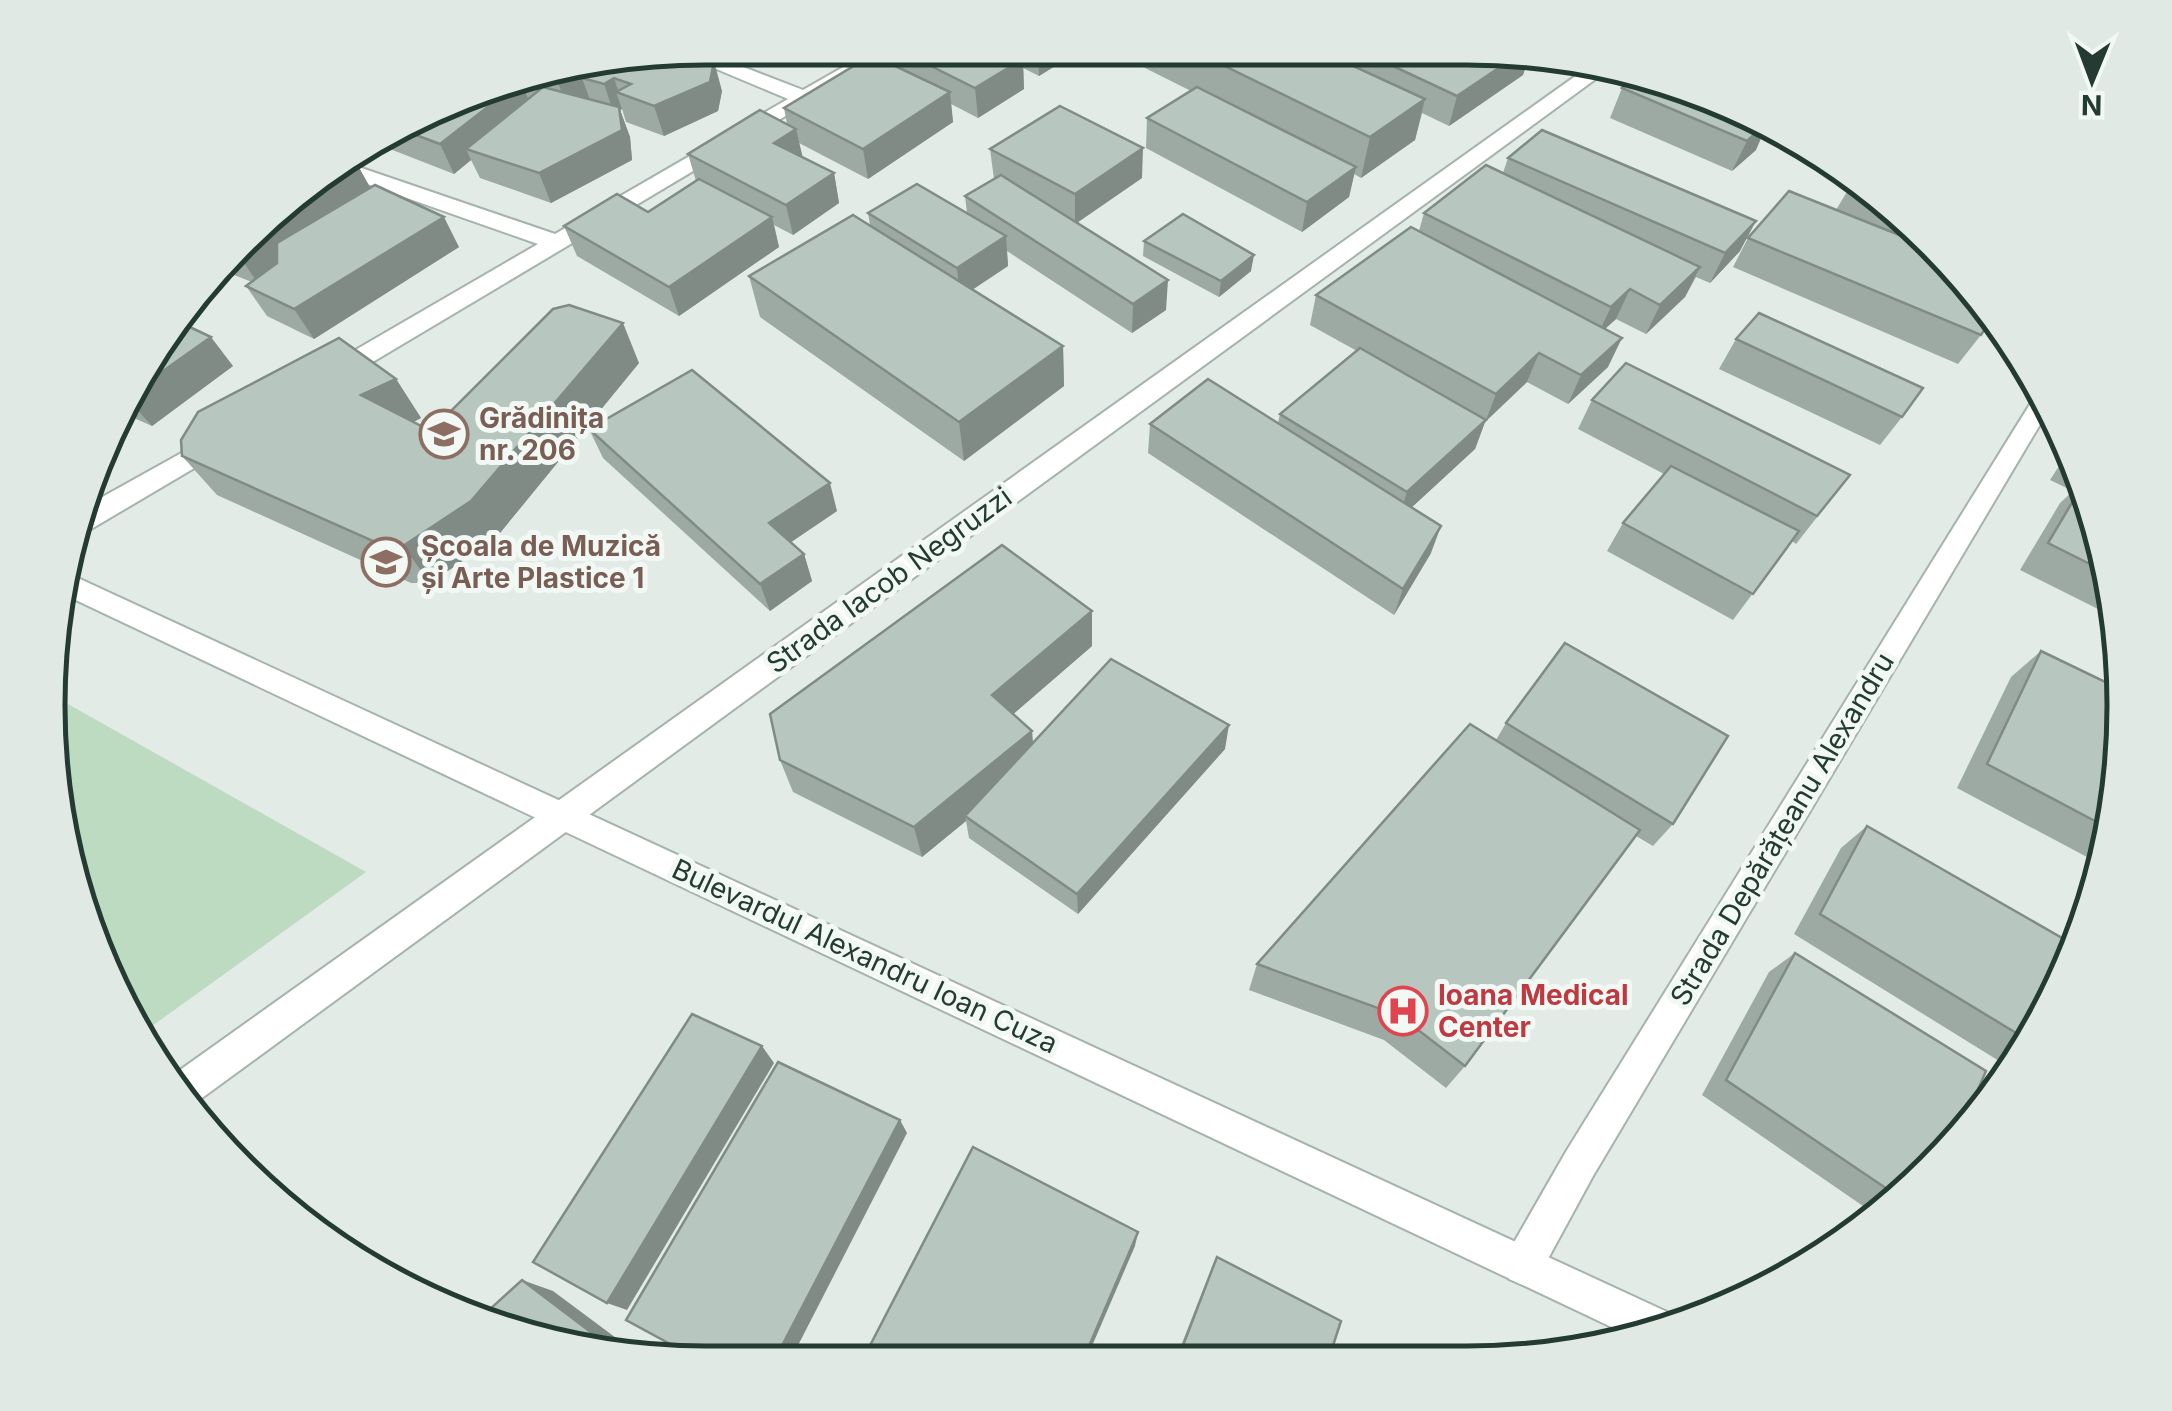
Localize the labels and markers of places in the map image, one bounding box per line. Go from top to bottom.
place label: Grădinița nr. 206 [479,401,604,467]
school or university icon: Grădinița nr. 206 [418,408,470,460]
place label: Școala de Muzică și Arte Plastice 1 [421,529,661,595]
school or university icon: Școala de Muzică și Arte Plastice 1 [360,536,412,588]
place label: Ioana Medical Center [1438,978,1628,1044]
hospital icon: Ioana Medical Center [1377,985,1429,1037]

